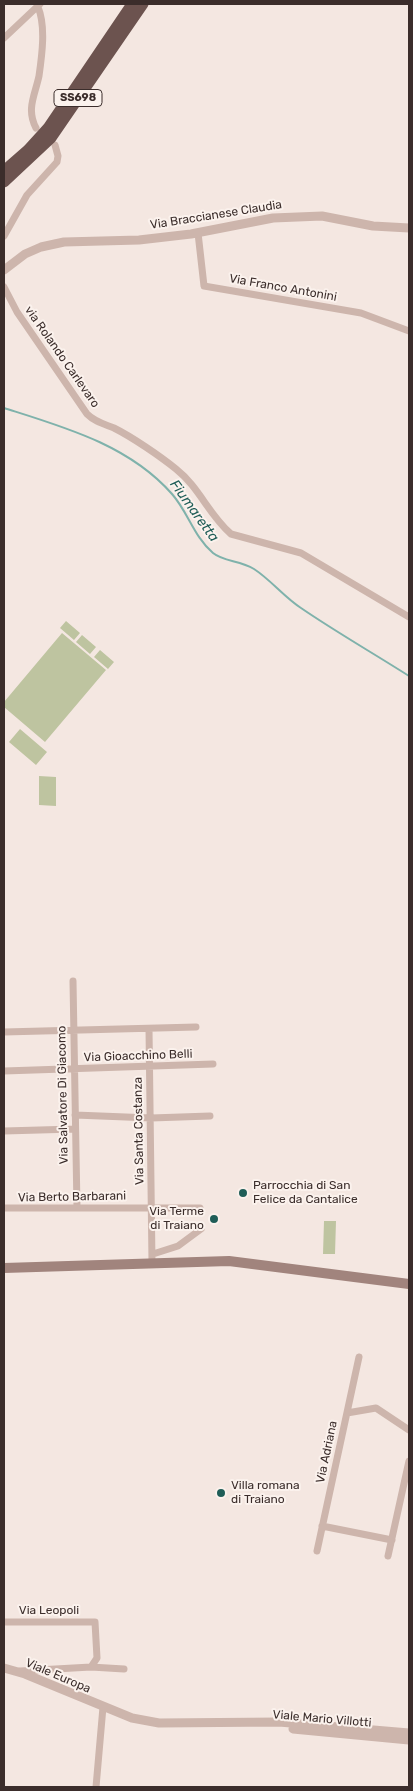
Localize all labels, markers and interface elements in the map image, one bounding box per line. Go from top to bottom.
road number: SS698 [54,90,102,106]
street label: Via Braccianese Claudia [149,197,283,233]
street label: Via Franco Antonini [228,271,338,305]
street label: via Rolando Carlevaro [22,304,102,410]
water label: Fiumaretta [166,477,222,545]
street label: Via Salvatore Di Giacomo [55,1025,71,1165]
street label: Via Gioacchino Belli [83,1047,193,1065]
street label: Via Santa Costanza [131,1077,147,1185]
place label: Parrocchia di San Felice da Cantalice [253,1179,358,1207]
marker: Parrocchia di San Felice da Cantalice [237,1187,249,1199]
street label: Via Berto Barbarani [18,1189,126,1205]
place label: Via Terme di Traiano [149,1205,204,1233]
marker: Via Terme di Traiano [208,1213,220,1225]
street label: Via Adriana [313,1420,341,1484]
place label: Villa romana di Traiano [231,1479,300,1507]
marker: Villa romana di Traiano [215,1487,227,1499]
street label: Via Leopoli [19,1604,79,1618]
street label: Viale Europa [23,1656,93,1696]
street label: Viale Mario Villotti [272,1708,372,1730]

